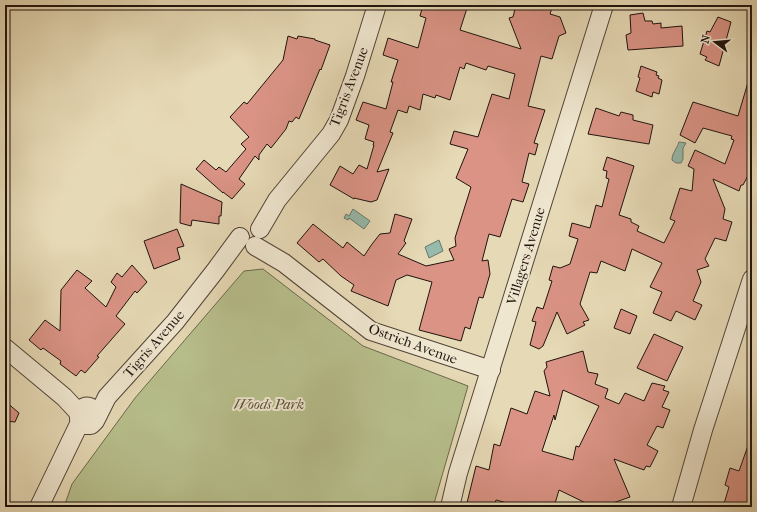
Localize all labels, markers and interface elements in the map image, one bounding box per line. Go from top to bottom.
north arrow [695,22,735,62]
text: N [698,33,713,45]
street label: Tigris Avenue [326,45,372,129]
street label: Villagers Avenue [503,205,549,308]
street label: Tigris Avenue [120,307,188,381]
street label: Ostrich Avenue [366,320,460,368]
park label: Woods Park [234,396,304,413]

